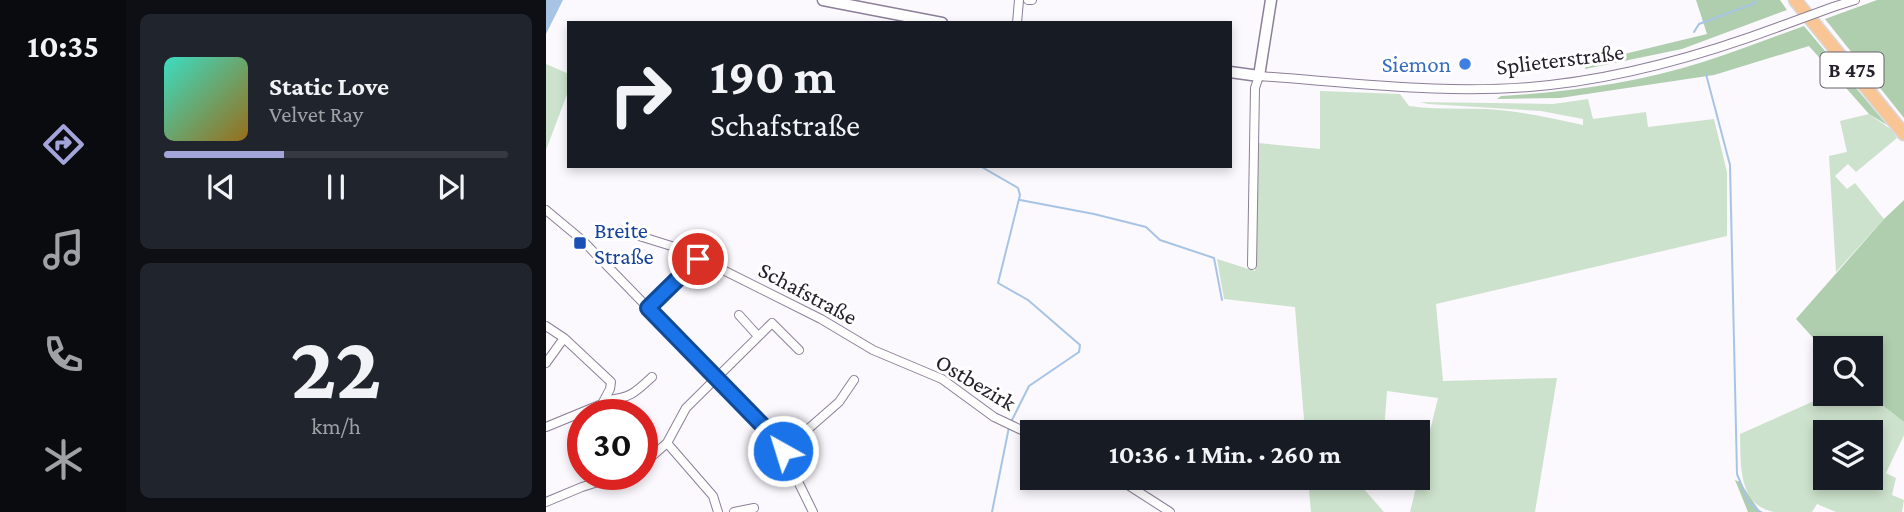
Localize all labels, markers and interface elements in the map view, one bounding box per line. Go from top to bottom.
text: 10:35 [27,28,99,64]
street label: Splieterstraße [1495,38,1625,80]
icon: right [595,49,686,140]
text: 190 m [710,49,836,104]
place label: Siemon [1382,51,1451,77]
road number: B 475 [1820,52,1884,88]
marker: Siemon [1457,56,1473,72]
text: Static Love [269,72,389,101]
text: Velvet Ray [269,101,363,127]
text: Schafstraße [710,107,860,143]
icon: directions [39,120,88,169]
icon: previous [202,168,240,206]
icon: pause [317,168,355,206]
icon: next [432,168,470,206]
place label: Breite Straße [594,217,654,269]
icon: music [39,225,88,274]
pin [668,229,728,289]
marker: Breite Straße [572,235,588,251]
icon: arrive [679,240,717,278]
street label: Schafstraße [754,256,862,330]
text: 22 [290,316,382,418]
icon: phone [39,330,88,379]
map controls [1813,336,1883,490]
button: search [1813,336,1883,406]
street label: Ostbezirk [931,348,1021,416]
speed limit sign: 30 [567,399,658,490]
text: km/h [311,413,361,439]
position arrow [746,414,820,488]
button: layers [1813,420,1883,490]
icon: climate [39,435,88,484]
text: 10:36 · 1 Min. · 260 m [1109,440,1341,469]

